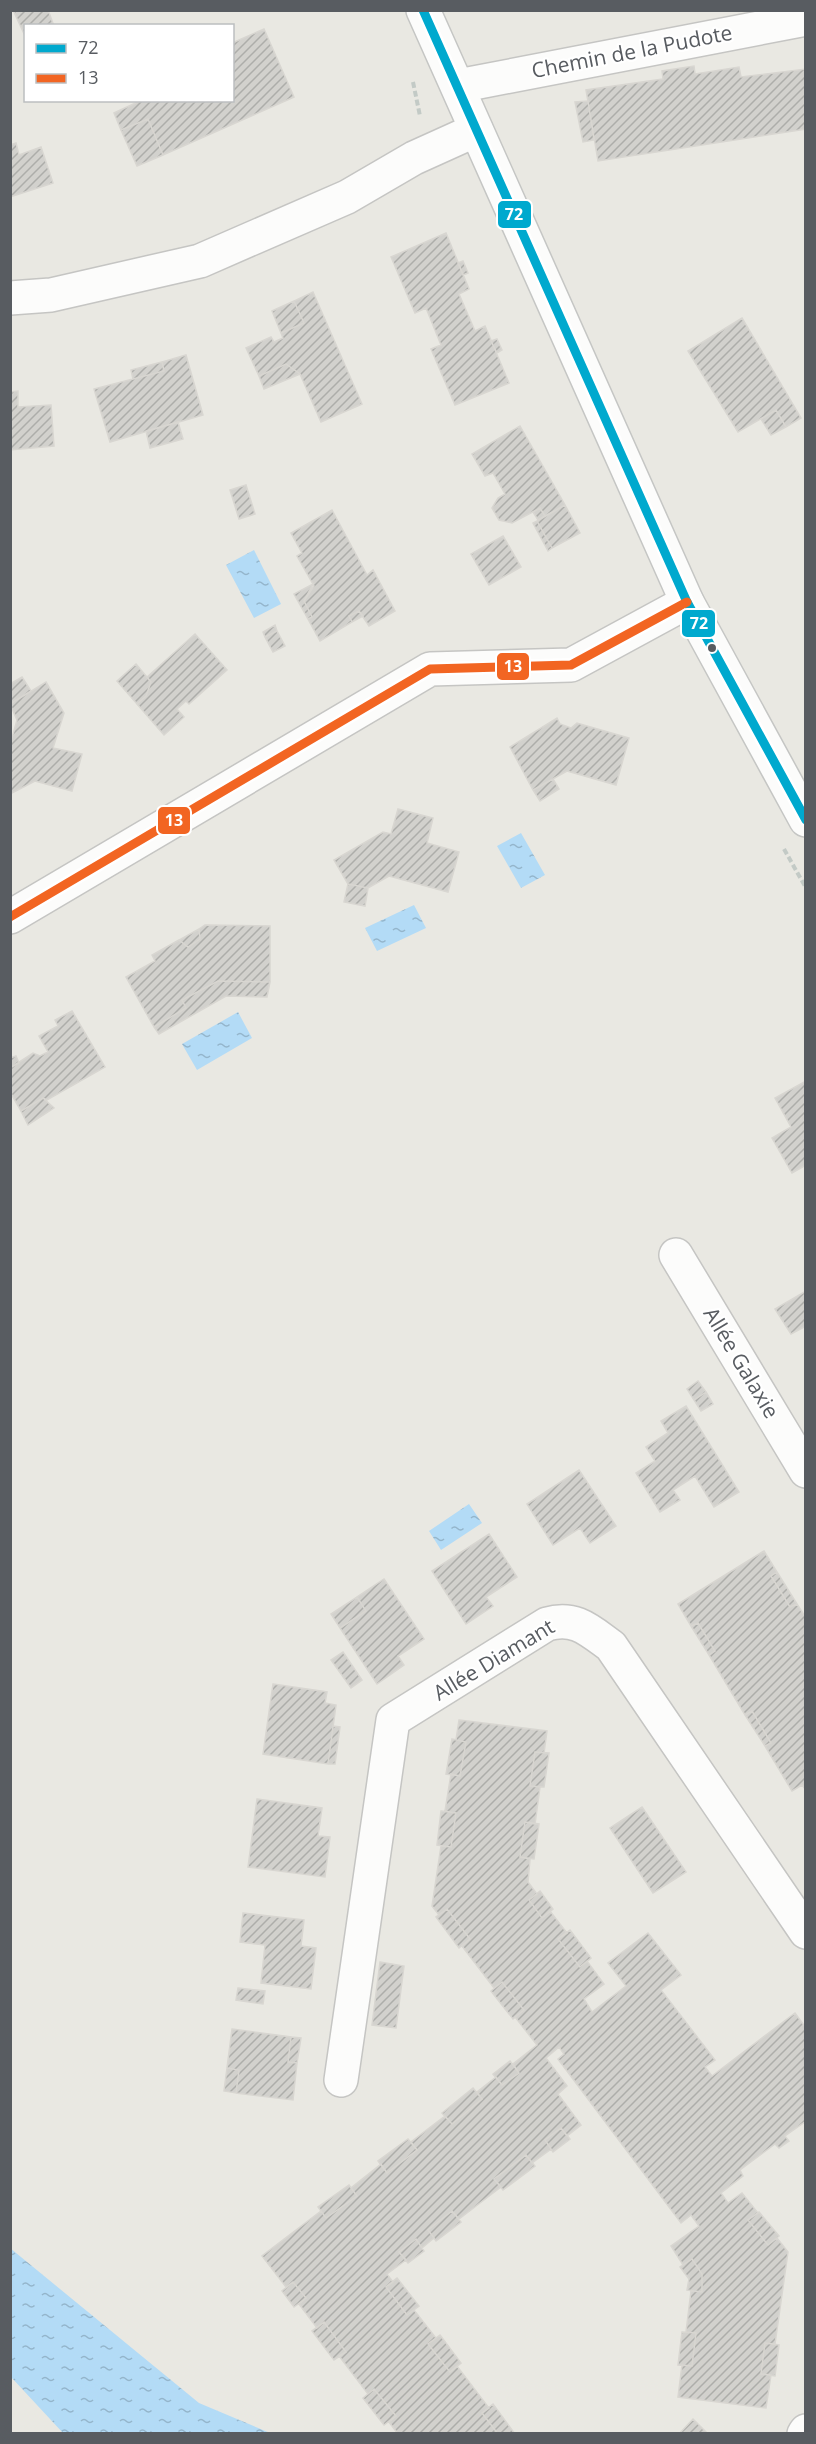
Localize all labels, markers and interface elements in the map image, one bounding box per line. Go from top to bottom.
street label: Chemin de la Pudote [529,18,734,84]
legend [24,24,234,102]
text: 72 [78,35,99,59]
text: 13 [78,65,99,89]
line badge: 72 [497,200,532,229]
text: 72 [505,203,523,225]
line badge: 72 [681,609,716,638]
text: 72 [690,612,708,634]
unlabelled marker [706,642,718,654]
line badge: 13 [496,652,530,681]
text: 13 [504,655,522,677]
line badge: 13 [157,806,191,835]
text: 13 [165,809,183,831]
street label: Allée Galaxie [698,1302,786,1423]
street label: Allée Diamant [428,1612,559,1706]

